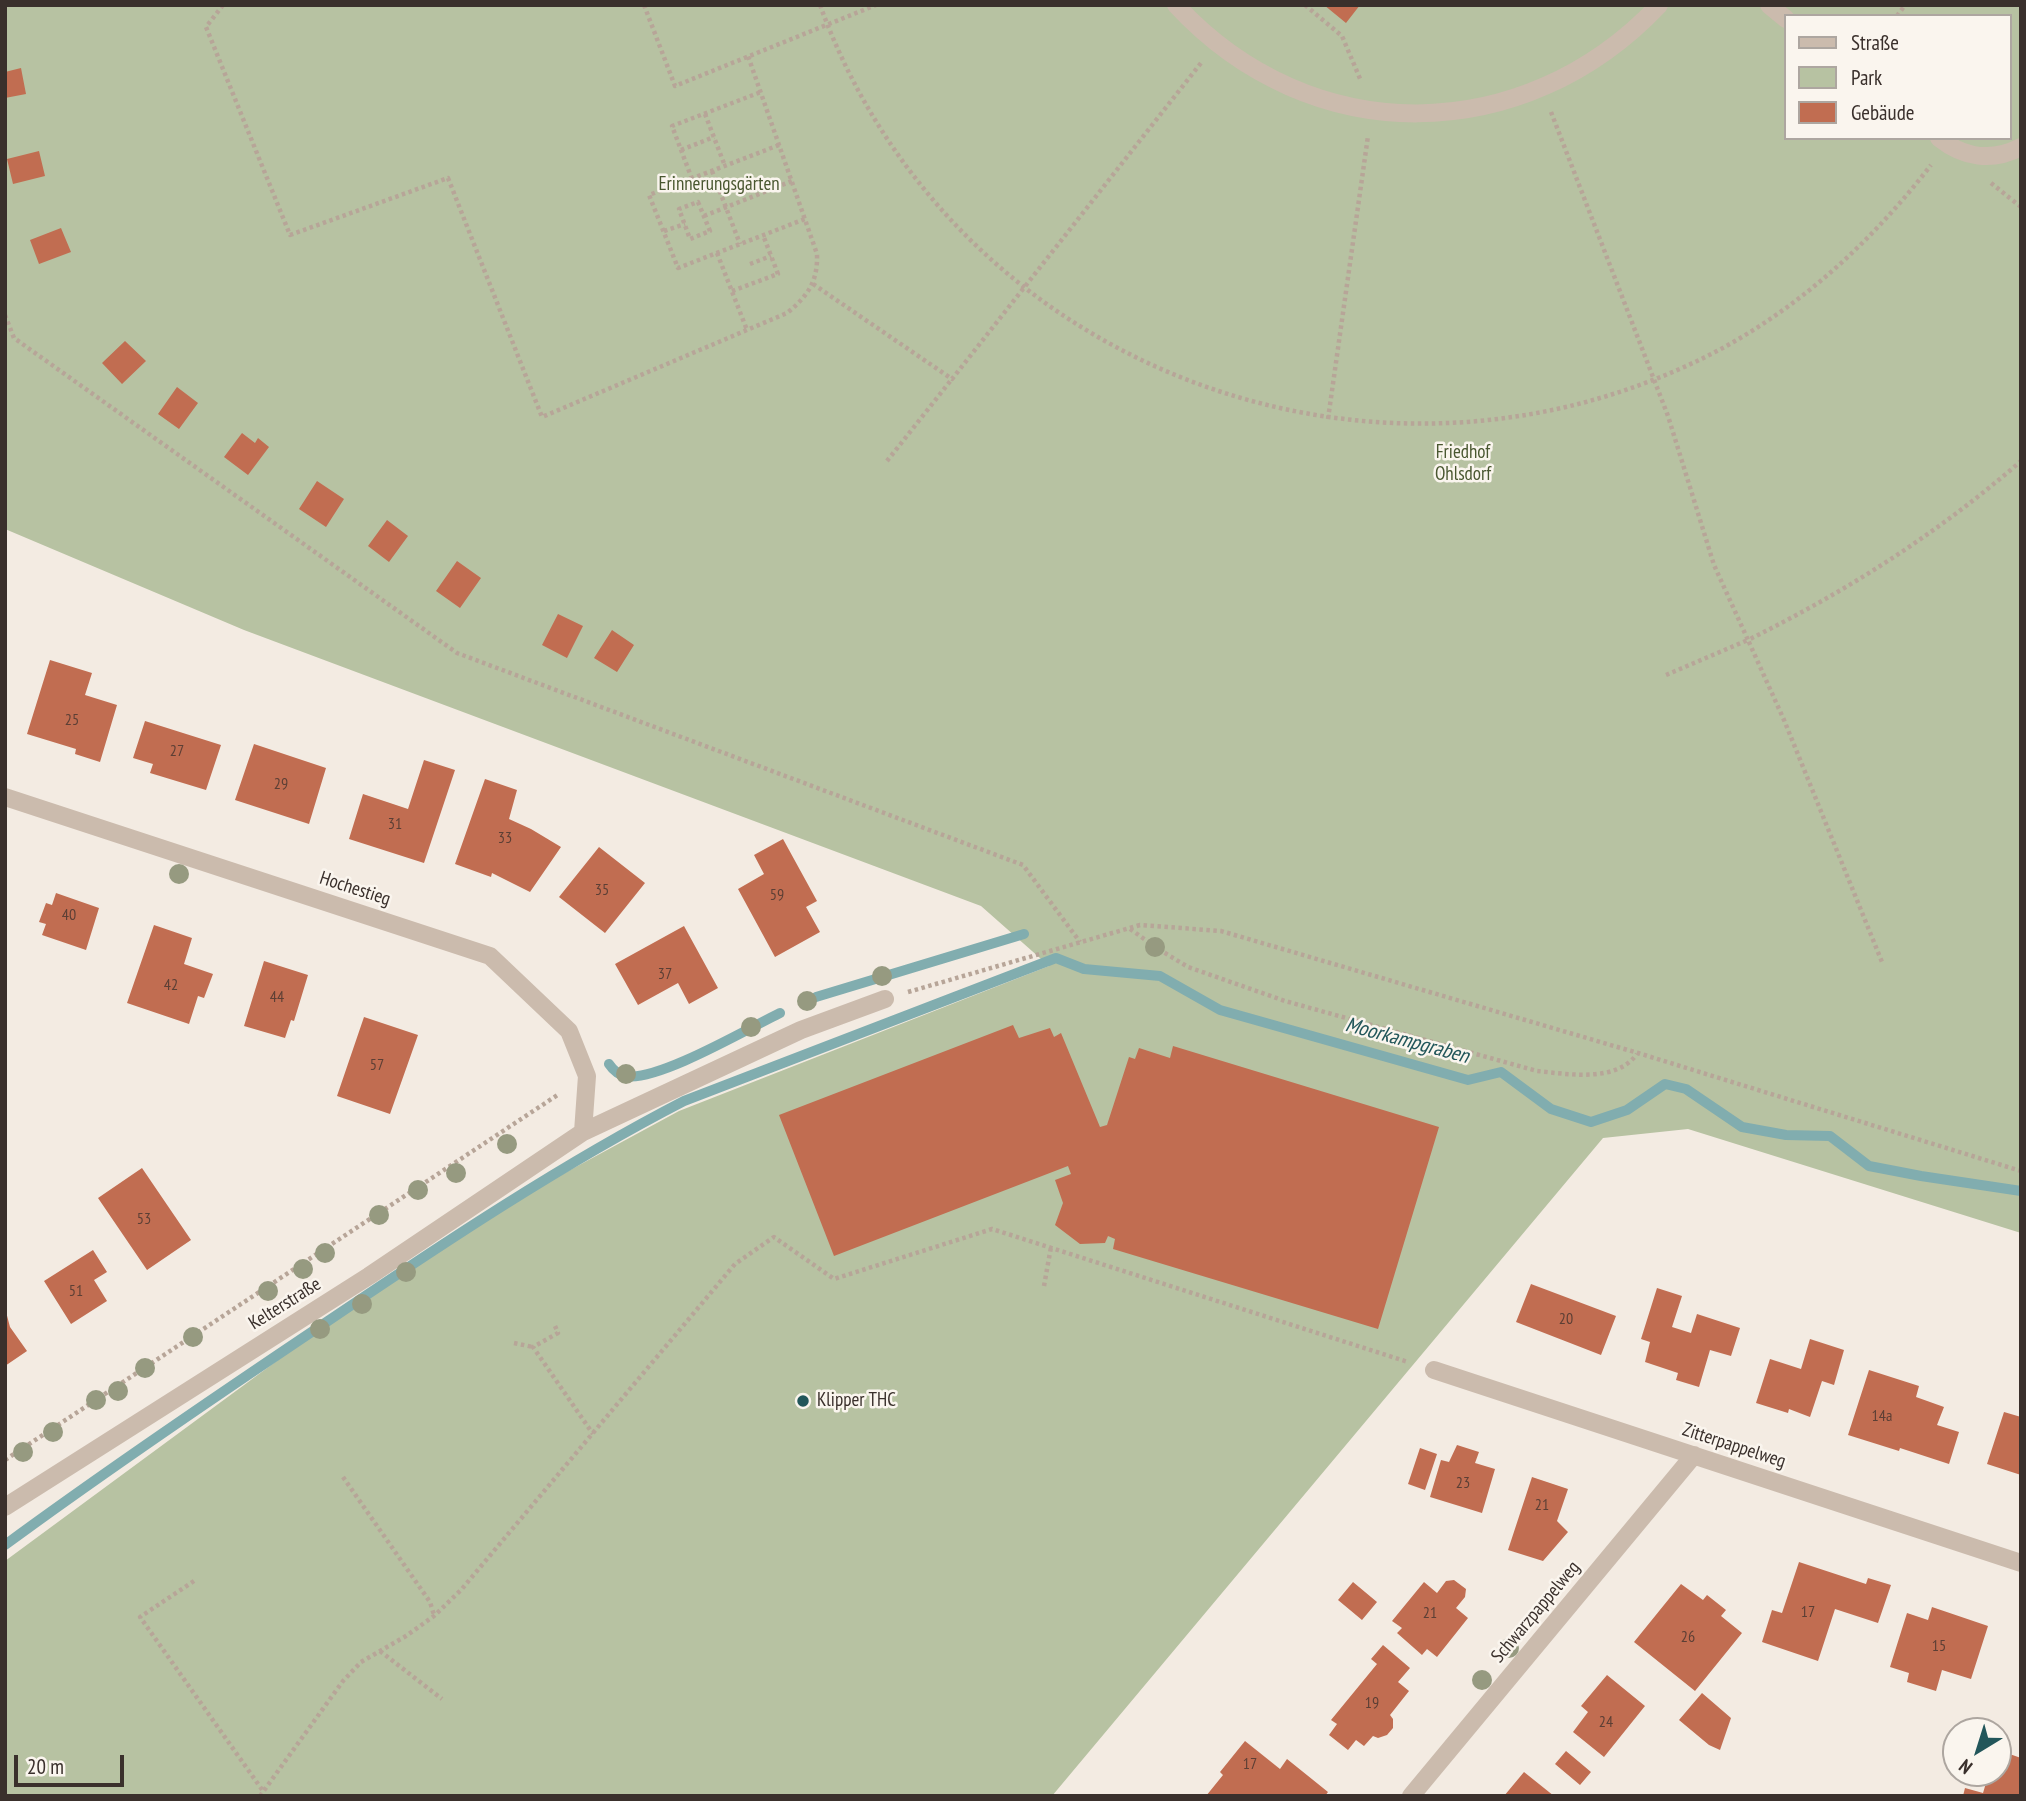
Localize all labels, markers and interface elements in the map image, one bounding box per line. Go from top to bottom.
legend [1784,14,2012,140]
text: Straße [1851,29,1899,56]
text: Park [1851,64,1882,91]
text: Gebäude [1851,99,1914,126]
park label: Erinnerungsgärten [658,174,780,196]
park label: Friedhof Ohlsdorf [1435,442,1491,486]
house number: 25 [65,710,79,730]
house number: 27 [170,741,184,761]
house number: 29 [274,774,288,794]
house number: 31 [388,814,402,834]
house number: 33 [498,828,512,848]
street label: Hochestieg [317,867,393,911]
house number: 35 [595,880,609,900]
house number: 59 [770,885,784,905]
house number: 40 [62,905,76,925]
house number: 37 [658,964,672,984]
house number: 42 [164,975,178,995]
house number: 44 [270,987,284,1007]
water label: Moorkampgraben [1342,1012,1472,1070]
house number: 57 [370,1055,384,1075]
house number: 53 [137,1209,151,1229]
street label: Kelterstraße [245,1273,325,1335]
house number: 51 [69,1281,83,1301]
house number: 20 [1559,1309,1573,1329]
place label: Klipper THC [817,1390,896,1412]
marker: Klipper THC [795,1393,811,1409]
house number: 14a [1872,1406,1892,1426]
street label: Zitterpappelweg [1679,1419,1789,1473]
house number: 23 [1456,1473,1470,1493]
house number: 21 [1535,1495,1549,1515]
street label: Schwarzpappelweg [1487,1557,1585,1667]
house number: 17 [1801,1602,1815,1622]
house number: 21 [1423,1603,1437,1623]
house number: 26 [1681,1627,1695,1647]
house number: 15 [1932,1636,1946,1656]
house number: 19 [1365,1693,1379,1713]
house number: 24 [1599,1712,1613,1732]
north arrow [1942,1717,2012,1787]
scale bar [18,1742,128,1786]
text: 20 m [27,1753,64,1780]
house number: 17 [1243,1754,1257,1774]
text: N [1954,1754,1977,1780]

